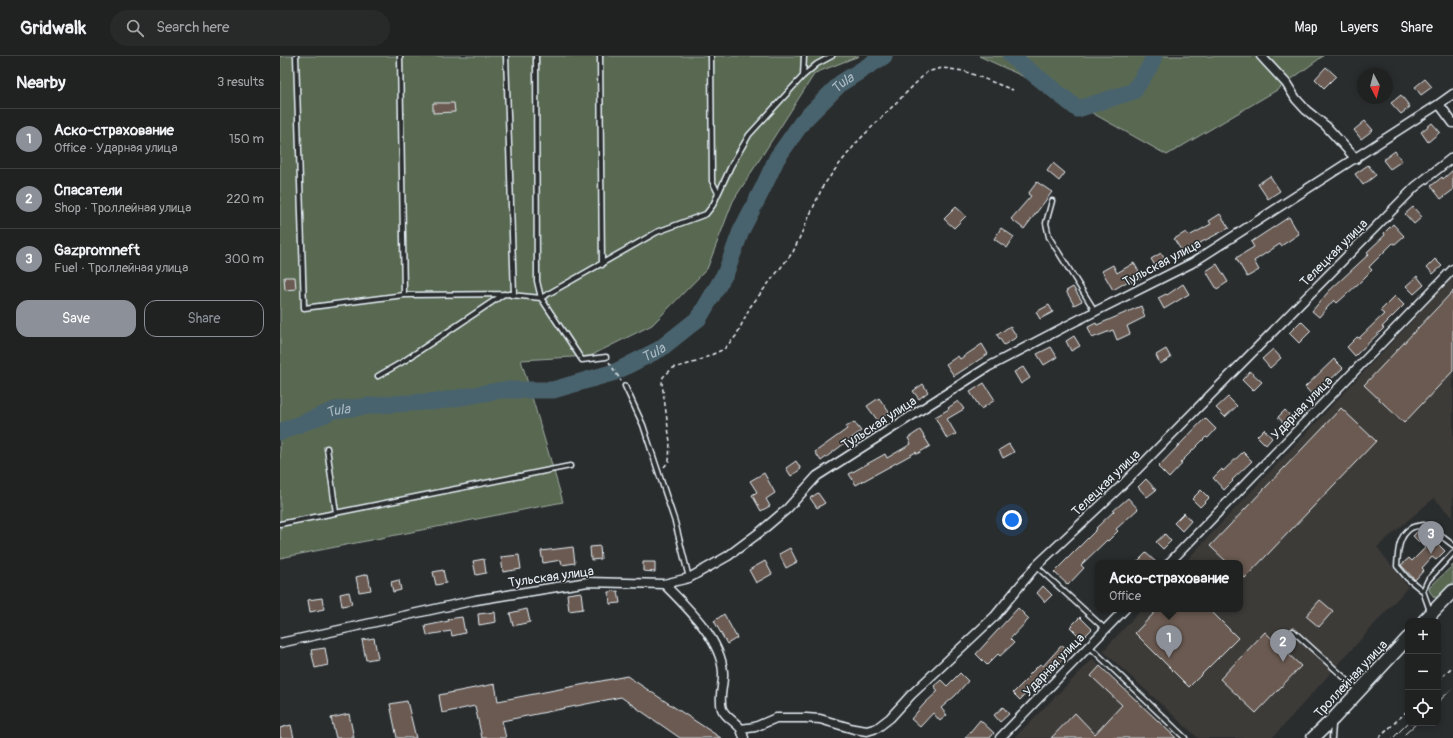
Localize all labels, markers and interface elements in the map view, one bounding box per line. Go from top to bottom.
search box [110,10,390,46]
text: Gridwalk [20,16,86,40]
icon: search [124,17,146,39]
text: Search here [156,18,229,37]
text: Map [1295,19,1318,36]
text: Layers [1340,19,1378,36]
text: Share [1400,19,1433,36]
water label: Tula [827,68,858,97]
north arrow [1357,68,1393,104]
text: Nearby [16,72,65,93]
text: 3 results [217,74,264,90]
text: Аско-страхование [54,121,174,140]
text: 1 [26,131,32,147]
text: 150 m [229,131,264,147]
text: Office · Ударная улица [54,140,178,156]
text: Спасатели [54,181,122,200]
text: 2 [25,191,33,207]
text: 220 m [226,191,264,207]
text: Shop · Троллейная улица [54,200,191,216]
street label: Телецкая улица [1297,216,1371,290]
street label: Тульская улица [1120,236,1204,290]
text: Gazpromneft [54,241,140,260]
text: 3 [25,251,33,267]
text: 300 m [225,251,264,267]
text: Fuel · Троллейная улица [54,260,188,276]
button: Save [16,300,136,337]
button: Share [144,300,264,337]
water label: Tula [638,339,670,366]
street label: Ударная улица [1268,373,1336,443]
street label: Тульская улица [838,393,920,453]
water label: Tula [323,400,352,421]
street label: Телецкая улица [1068,446,1144,520]
your location [1002,510,1022,530]
pin: 3 [1418,521,1444,554]
popup [1095,560,1243,612]
street label: Тульская улица [507,563,595,591]
text: Аско-страхование [1109,569,1229,588]
text: Office [1109,588,1141,604]
map controls [1405,618,1441,726]
button: + [1405,618,1441,654]
pin: 1 [1156,625,1182,658]
pin: 2 [1270,629,1296,662]
street label: Ударная улица [1020,630,1088,700]
street label: Троллейная улица [1311,637,1391,721]
button: − [1405,654,1441,690]
button: locate [1405,690,1441,726]

